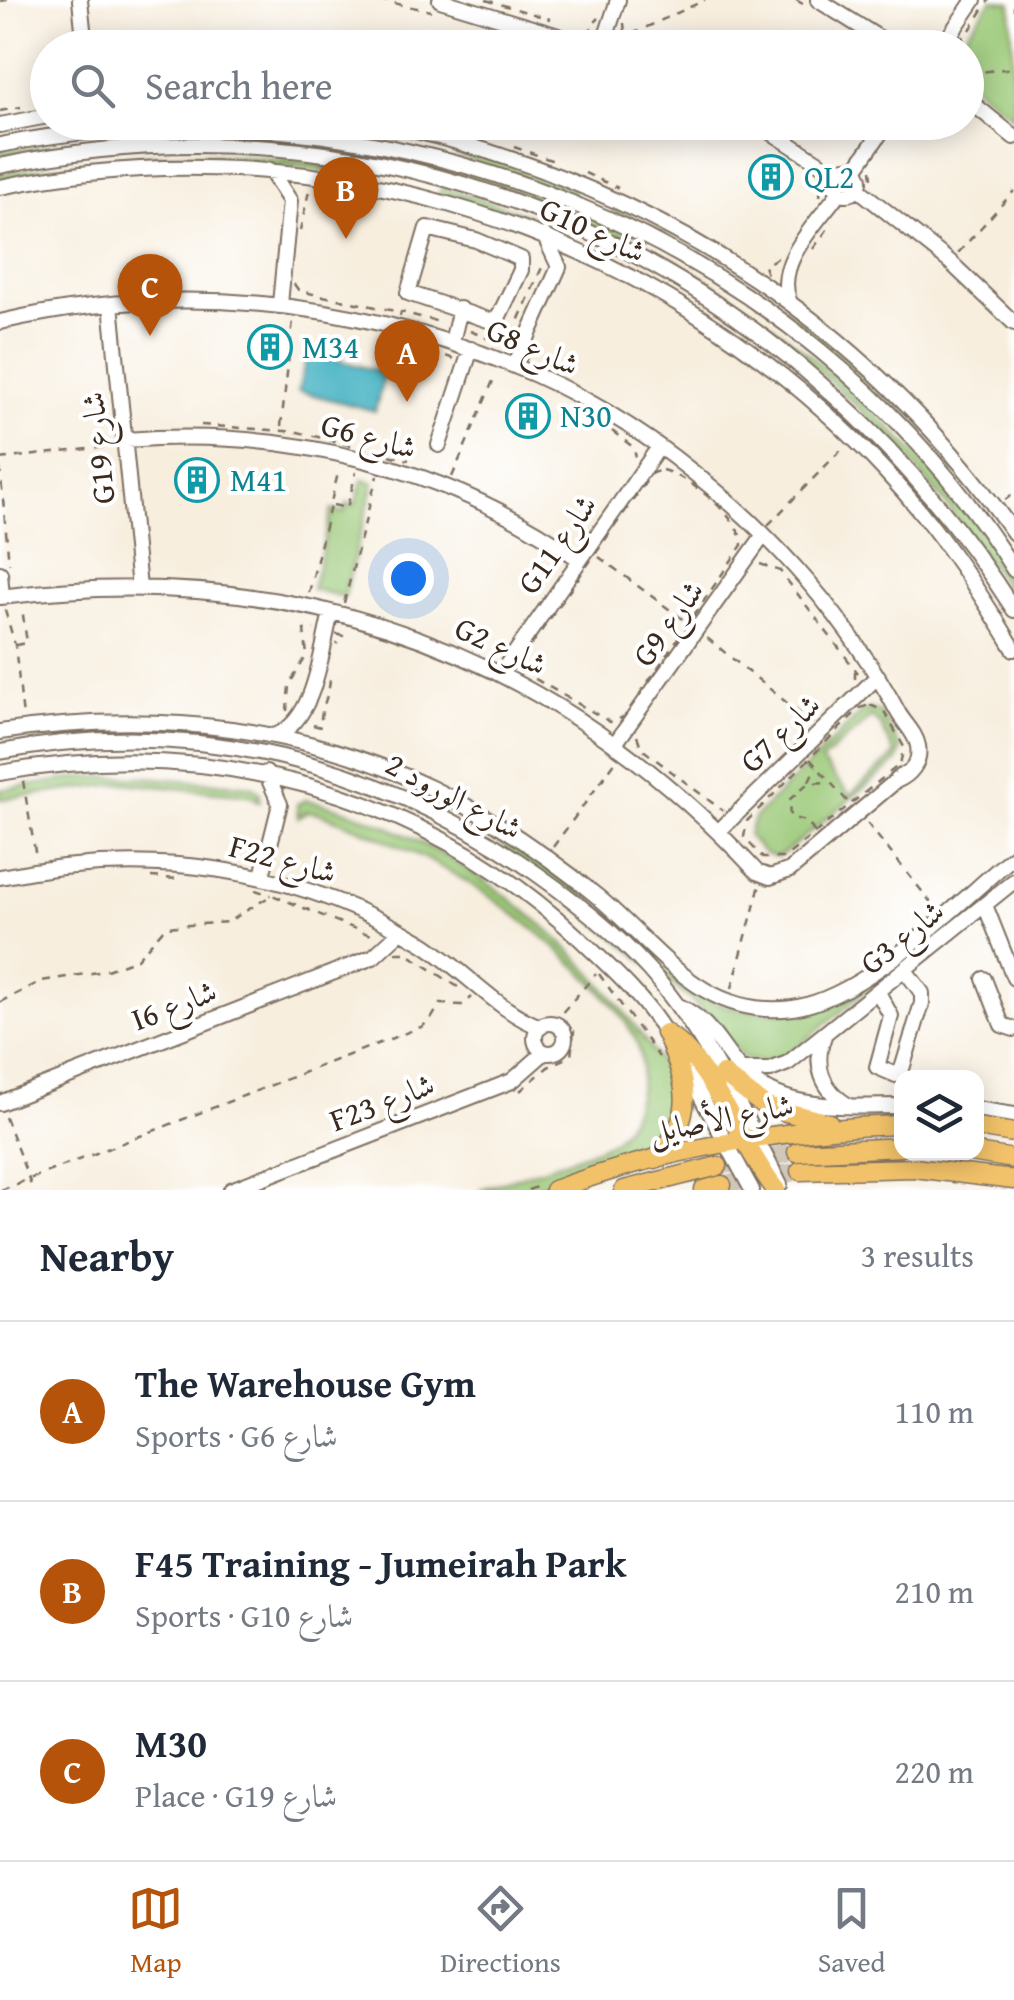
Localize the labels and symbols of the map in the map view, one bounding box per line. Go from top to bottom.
place label: QL2 [804,153,854,200]
building icon: QL2 [748,154,794,200]
pin: B [314,156,378,239]
street label: G10 شارع [531,185,654,278]
pin: C [118,254,182,336]
street label: G8 شارع [478,305,587,391]
pin: A [374,320,440,402]
place label: M34 [302,323,359,370]
building icon: M34 [247,324,293,370]
street label: G19 شارع [68,389,131,506]
place label: N30 [560,392,612,439]
building icon: N30 [505,393,551,439]
street label: G6 شارع [315,400,422,475]
place label: M41 [230,456,287,503]
building icon: M41 [174,457,220,503]
street label: G11 شارع [505,484,611,605]
your location [383,553,434,604]
street label: G9 شارع [620,570,718,678]
street label: G2 شارع [446,604,555,691]
street label: G7 شارع [728,682,834,786]
street label: شارع الورود 2 [376,740,531,855]
street label: F22 شارع [223,822,342,899]
street label: G3 شارع [849,888,957,988]
street label: I6 شارع [124,967,225,1046]
street label: F23 شارع [323,1060,443,1147]
street label: شارع الأصايل [645,1080,798,1158]

